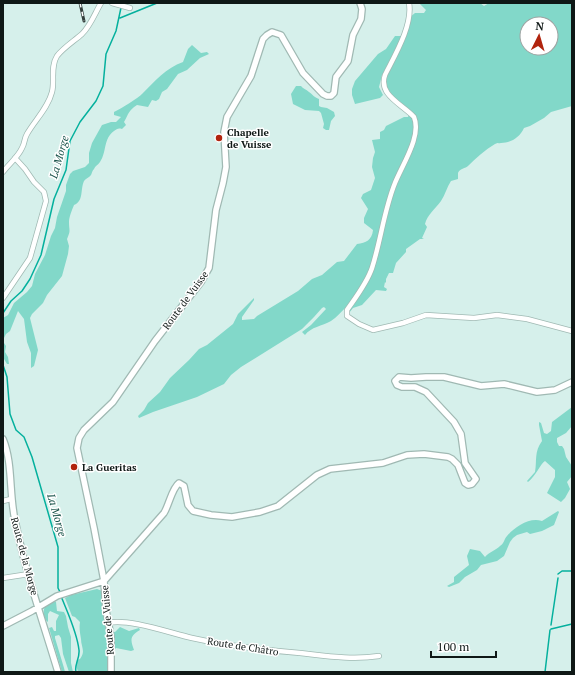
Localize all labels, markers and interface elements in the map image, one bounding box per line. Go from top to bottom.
north arrow [519,16,559,56]
text: N [535,19,545,33]
place label: Chapelle de Vuisse [227,126,272,151]
marker: Chapelle de Vuisse [214,133,224,143]
water label: La Morge [46,134,72,181]
street label: Route de Vuisse [160,268,211,332]
place label: La Gueritas [82,461,137,474]
marker: La Gueritas [69,462,79,472]
water label: La Morge [44,491,70,538]
street label: Route de la Morge [8,516,41,597]
street label: Route de Vuisse [98,585,117,655]
scale bar [431,633,496,659]
street label: Route de Châtro [206,634,280,659]
text: 100 m [437,639,470,654]

